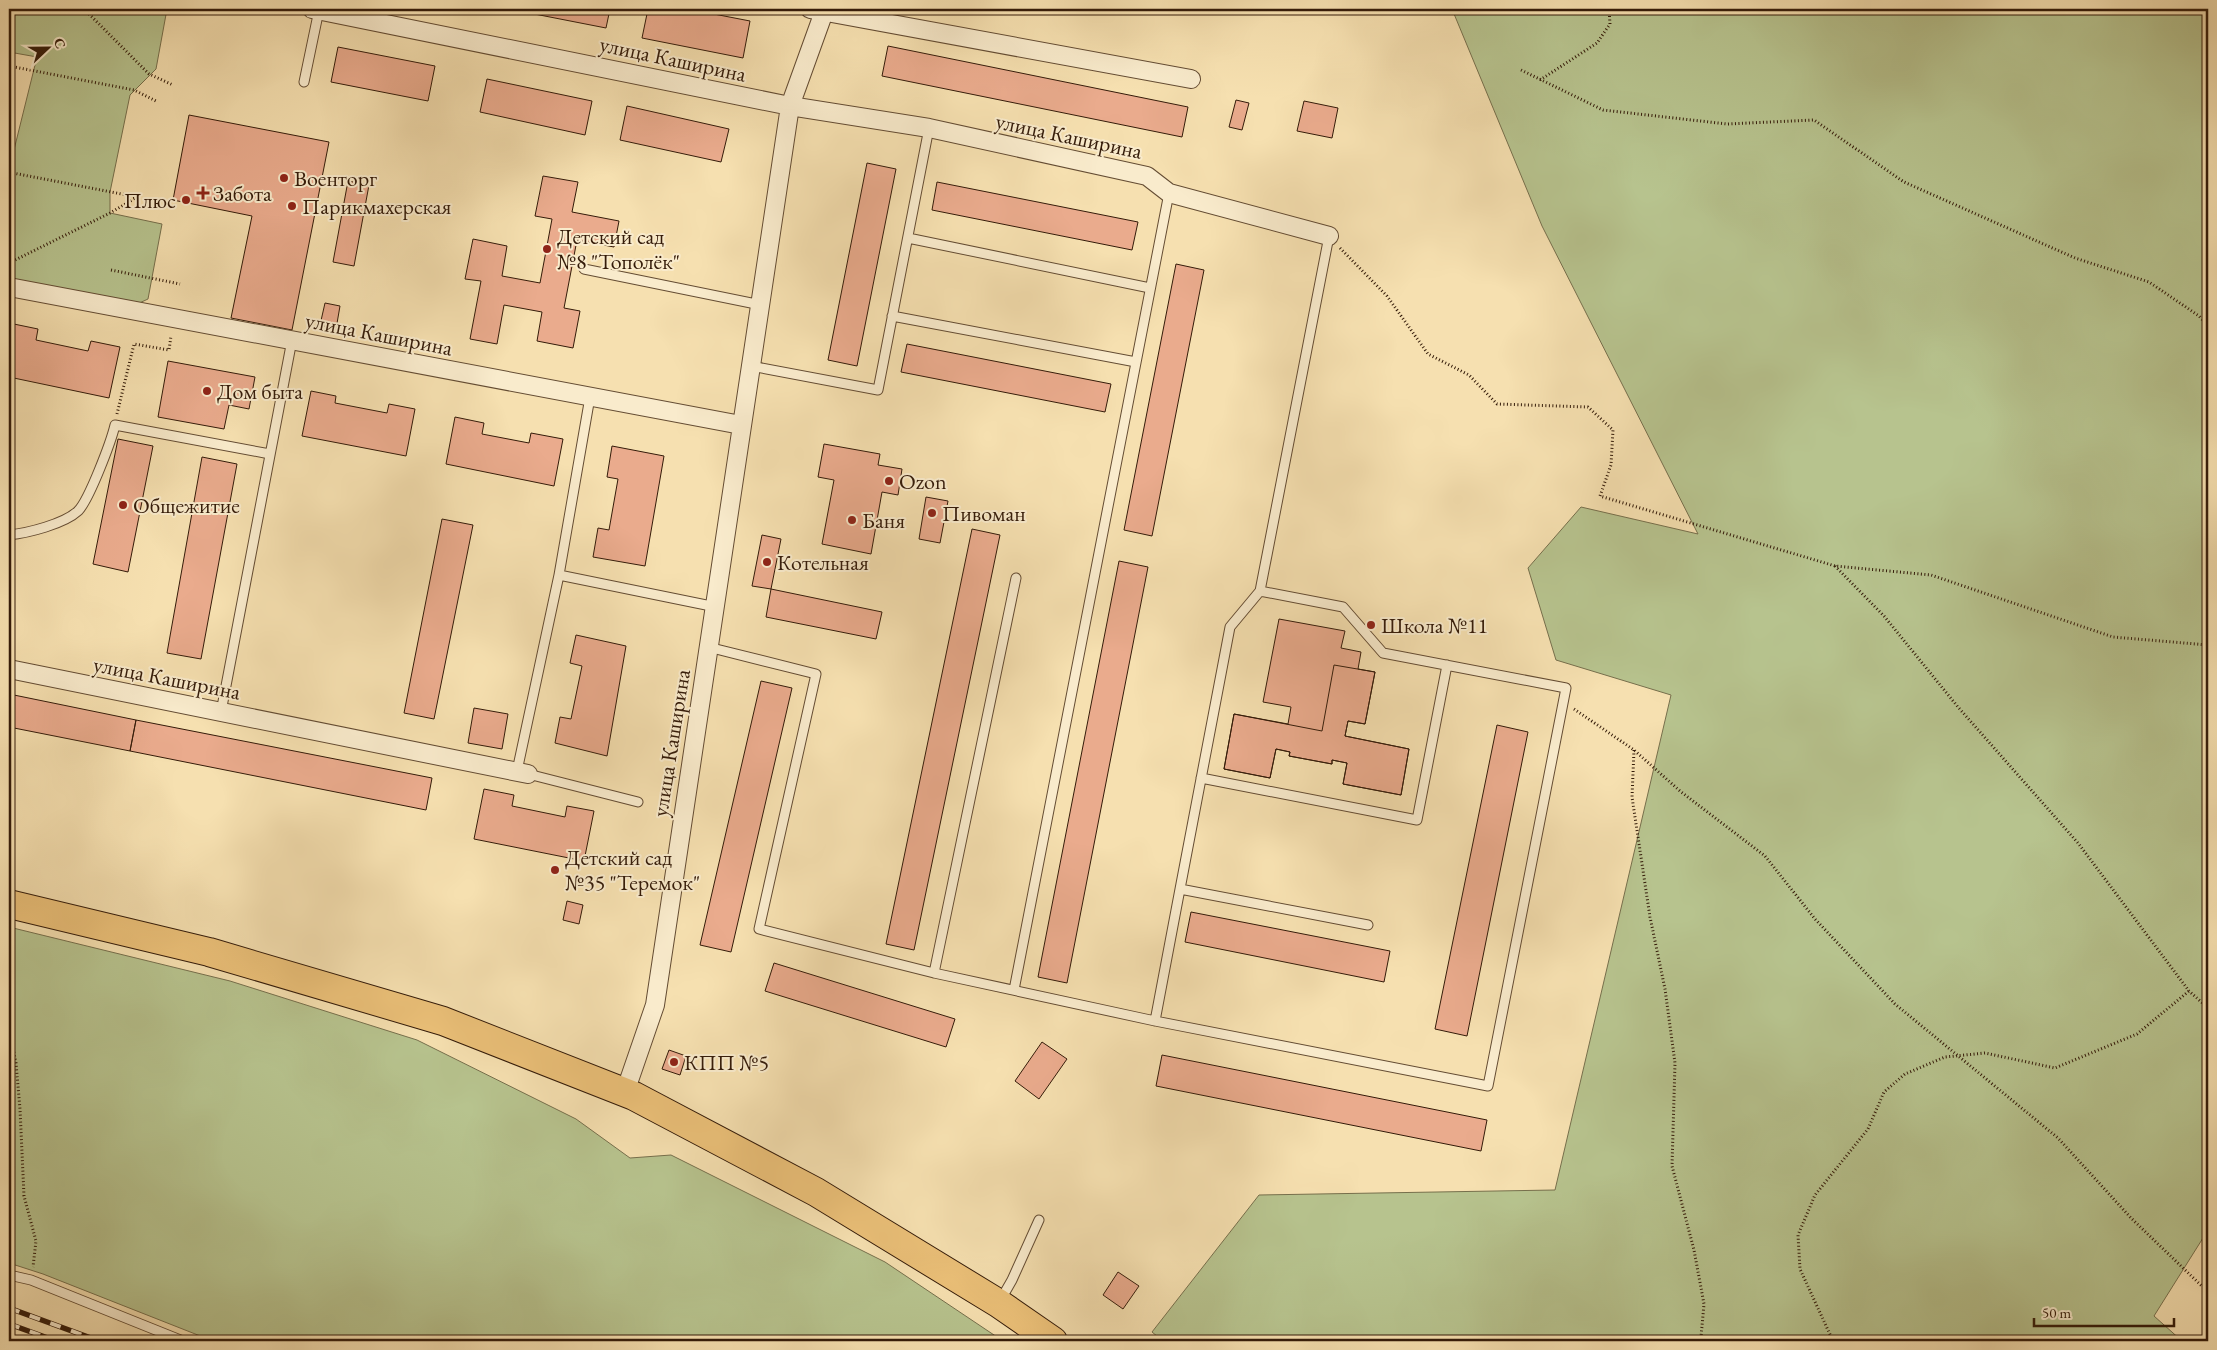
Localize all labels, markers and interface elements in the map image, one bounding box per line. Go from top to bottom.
north arrow [22,22,72,72]
street label: улица Каширина [597,29,749,89]
text: С [50,35,70,51]
street label: улица Каширина [993,106,1145,166]
place label: Военторг [294,164,377,193]
marker: Военторг [278,172,290,184]
place label: Забота [213,179,272,208]
place label: Плюс [124,186,176,215]
marker: Забота [197,187,209,199]
place label: Парикмахерская [302,192,452,221]
marker: Плюс [180,194,192,206]
marker: Парикмахерская [286,200,298,212]
place label: Детский сад №8 "Тополёк" [557,222,680,276]
marker: Детский сад №8 "Тополёк" [541,243,553,255]
street label: улица Каширина [303,306,455,363]
place label: Дом быта [217,377,303,406]
marker: Дом быта [201,385,213,397]
place label: Ozon [899,467,947,496]
marker: Ozon [883,475,895,487]
place label: Общежитие [133,491,240,520]
marker: Общежитие [117,499,129,511]
place label: Пивоман [942,499,1026,528]
place label: Баня [862,506,905,535]
marker: Пивоман [926,507,938,519]
marker: Баня [846,514,858,526]
place label: Котельная [777,548,869,577]
marker: Котельная [761,556,773,568]
place label: Школа №11 [1381,611,1488,640]
marker: Школа №11 [1365,619,1377,631]
street label: улица Каширина [91,650,243,707]
street label: улица Каширина [645,667,697,819]
place label: Детский сад №35 "Теремок" [565,843,700,897]
marker: Детский сад №35 "Теремок" [549,864,561,876]
place label: КПП №5 [684,1048,769,1077]
marker: КПП №5 [668,1056,680,1068]
scale bar [2034,1295,2174,1327]
text: 50 m [2042,1303,2071,1322]

